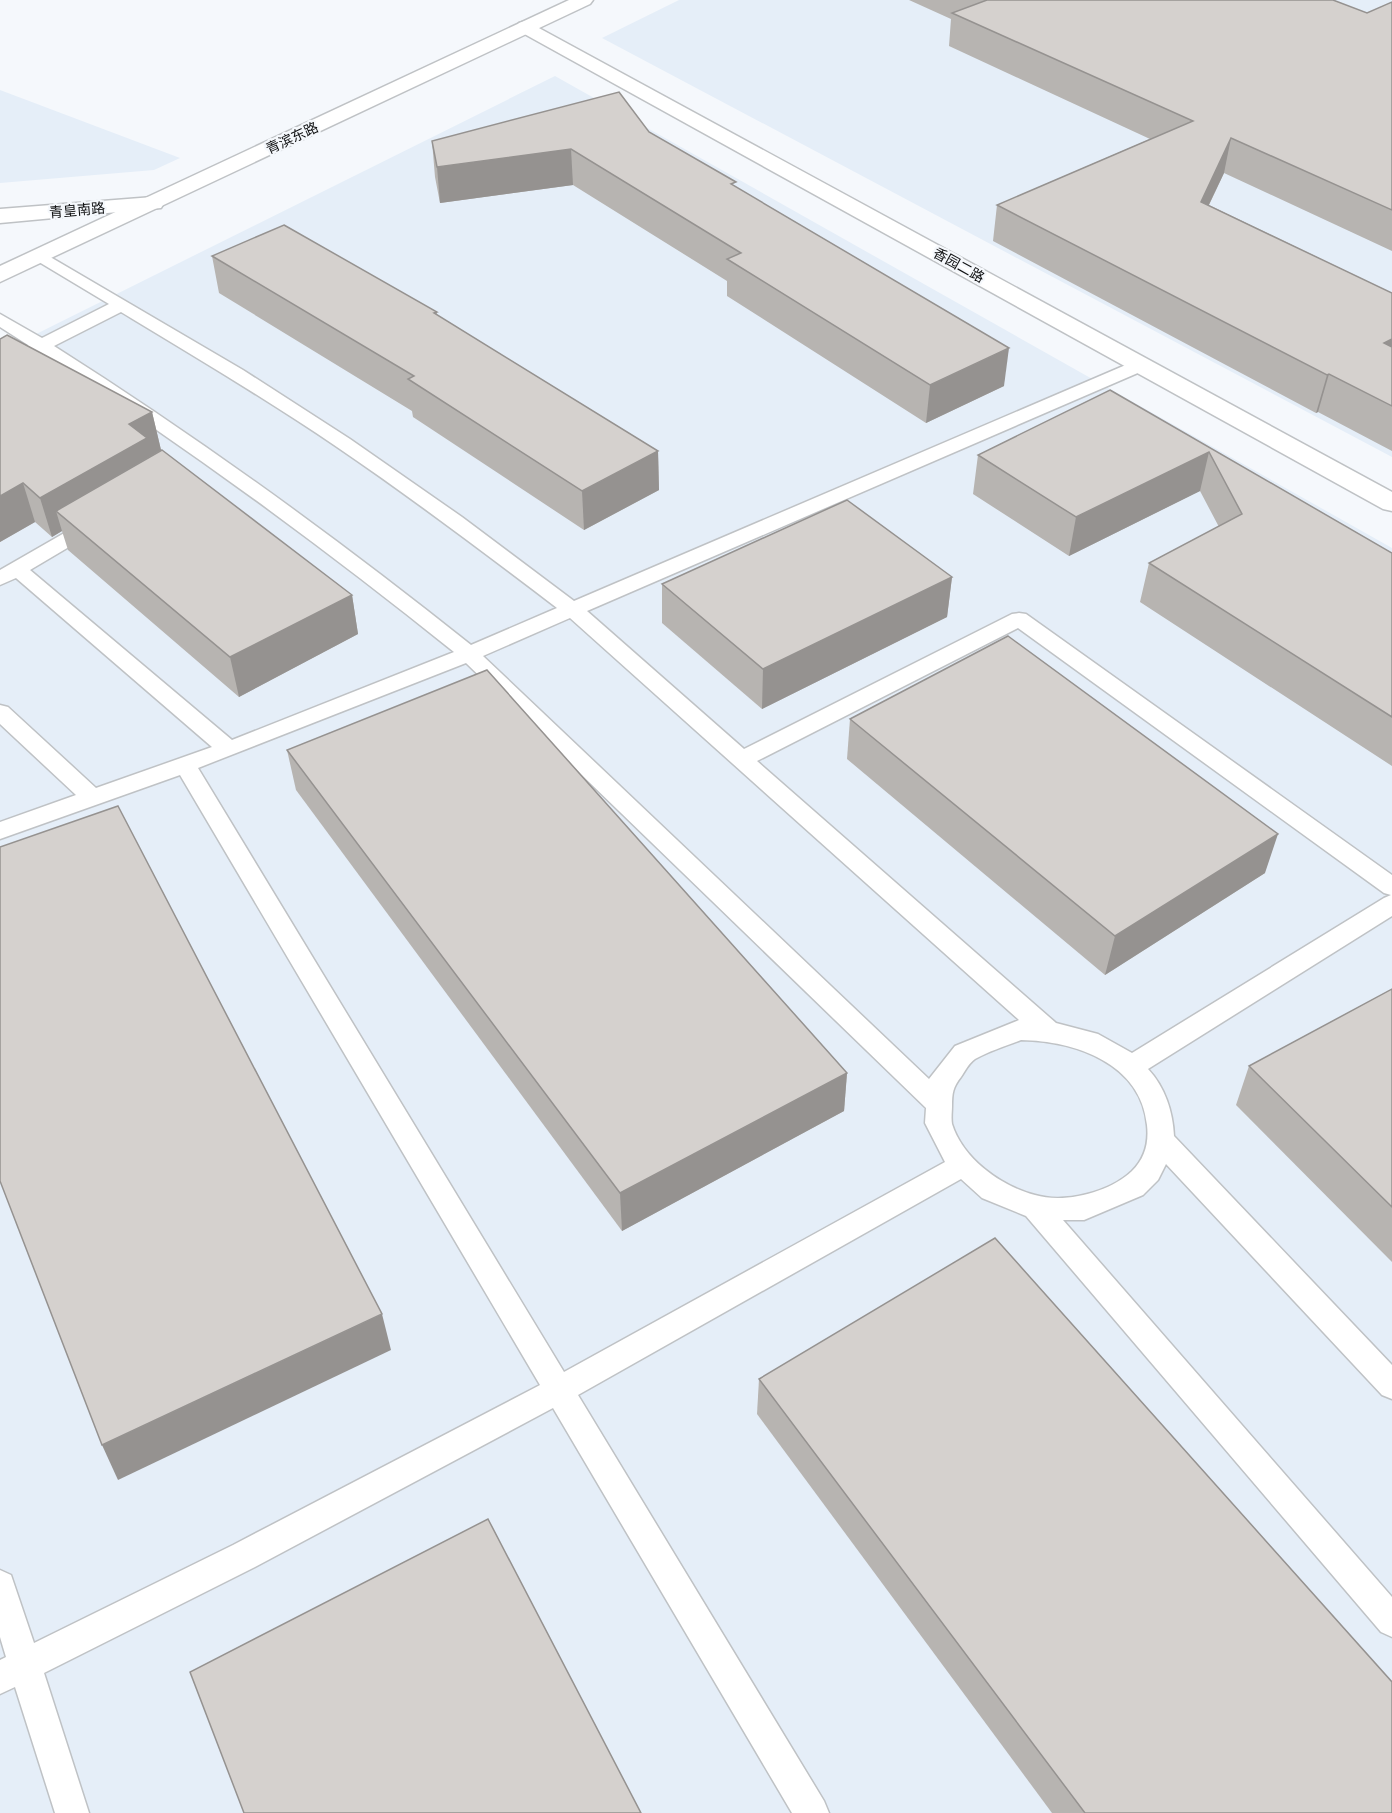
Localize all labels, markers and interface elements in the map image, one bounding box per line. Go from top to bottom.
street label: 青滨东路 [262,116,321,158]
street label: 青皇南路 [48,197,106,221]
street label: 香园二路 [930,242,989,286]

